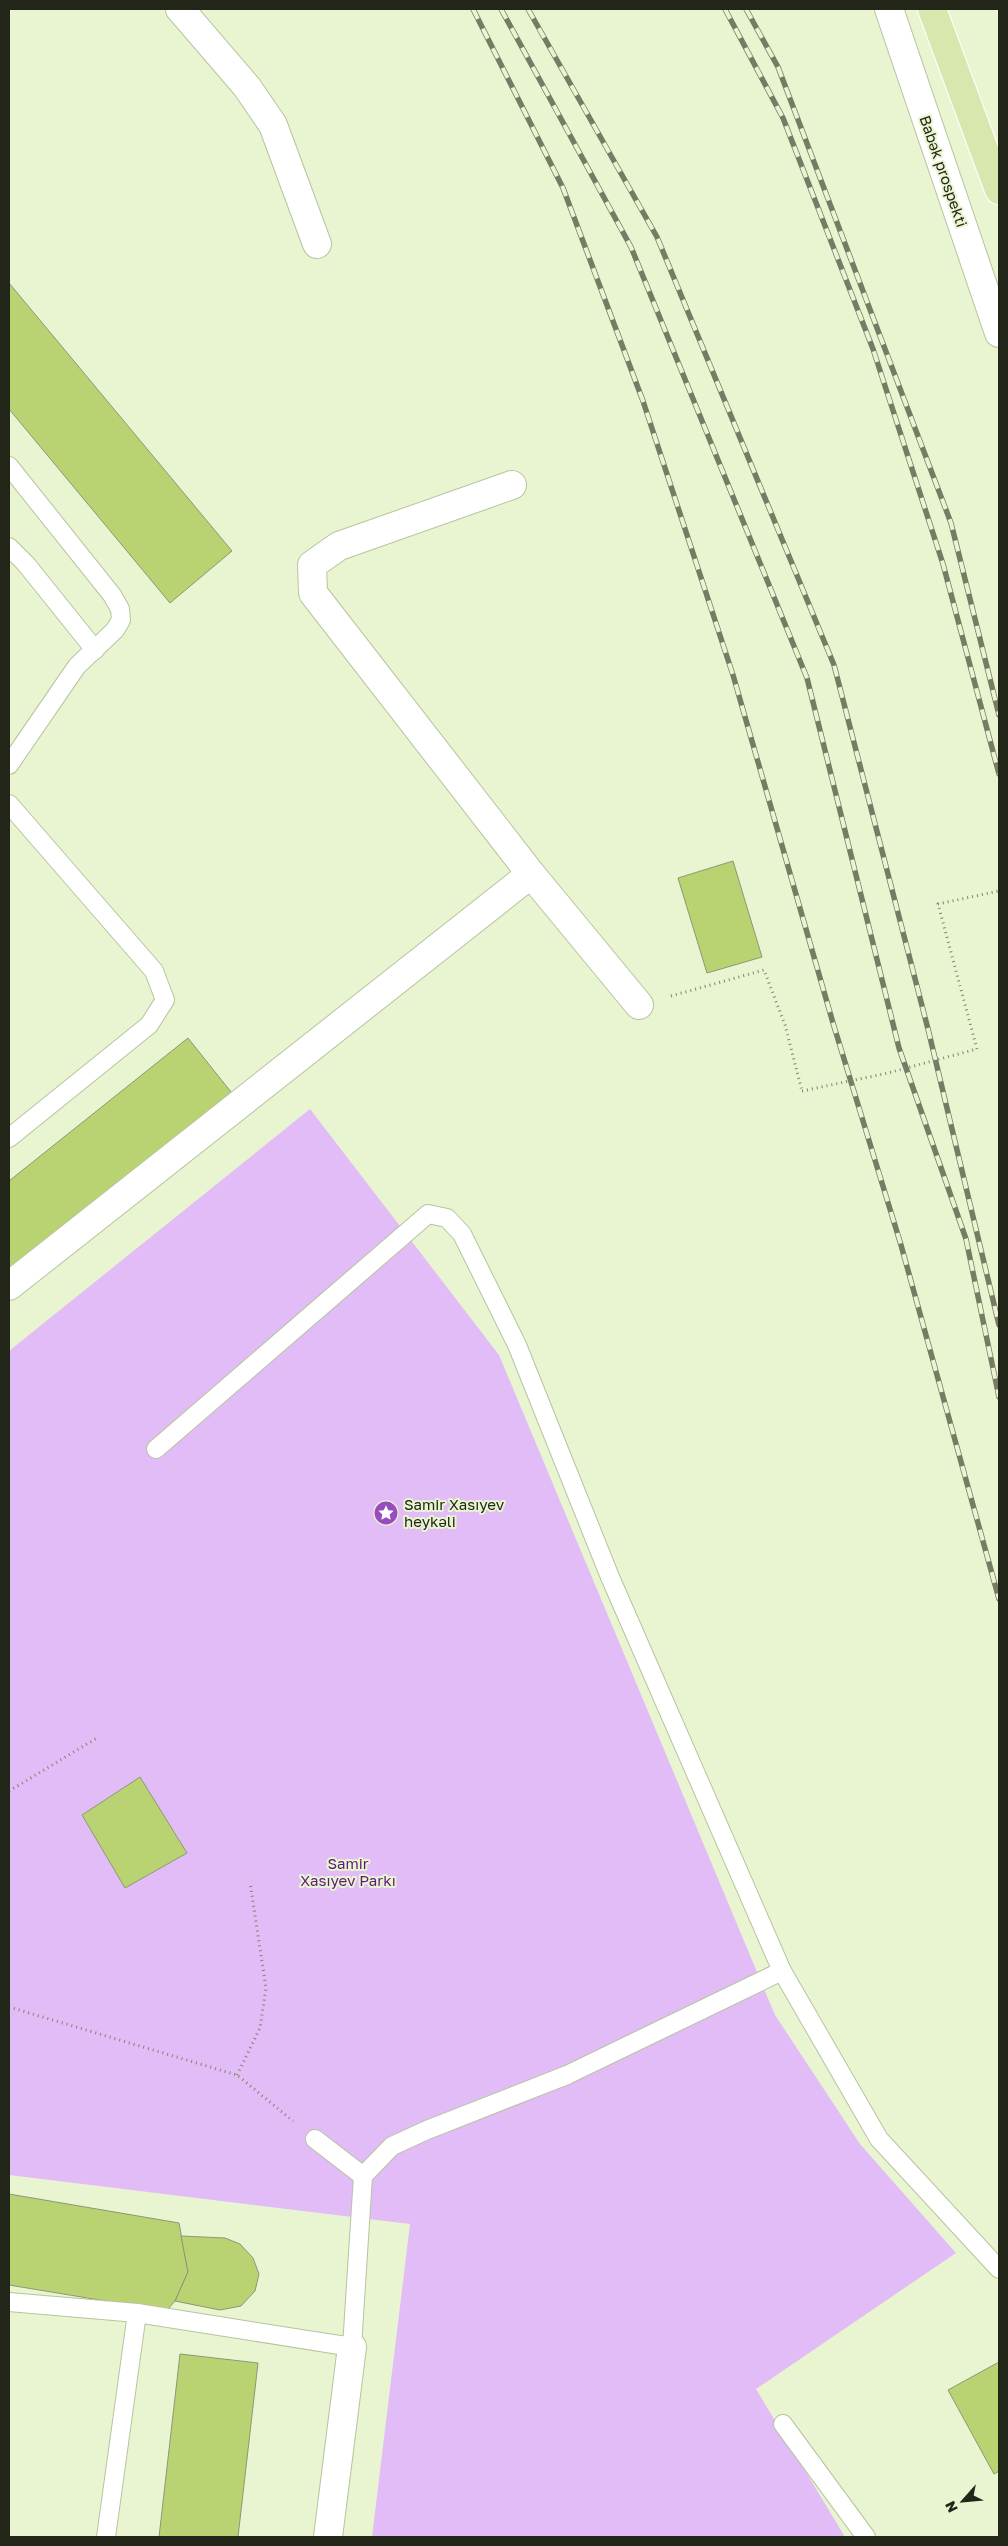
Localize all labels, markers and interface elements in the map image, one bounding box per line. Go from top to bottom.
street label: Babək prospekti [916,113,972,229]
place label: Samir Xasıyev heykəli [404,1495,505,1530]
place icon: Samir Xasıyev heykəli [373,1500,399,1526]
park label: Samir Xasıyev Parkı [300,1854,396,1889]
north arrow [938,2476,988,2526]
text: N [941,2499,961,2516]

